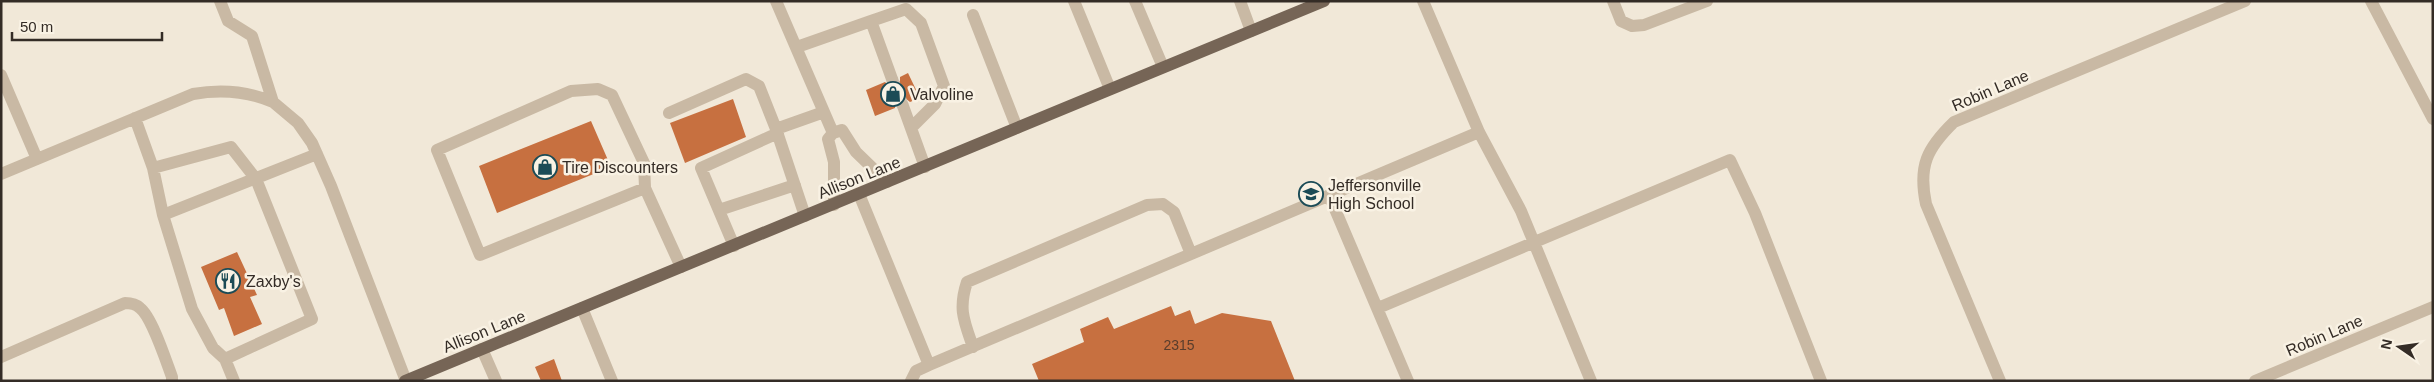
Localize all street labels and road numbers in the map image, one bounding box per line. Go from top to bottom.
street label: Robin Lane [1949,67,2031,114]
street label: Allison Lane [816,153,903,202]
street label: Allison Lane [441,307,528,356]
street label: Robin Lane [2283,312,2365,359]

